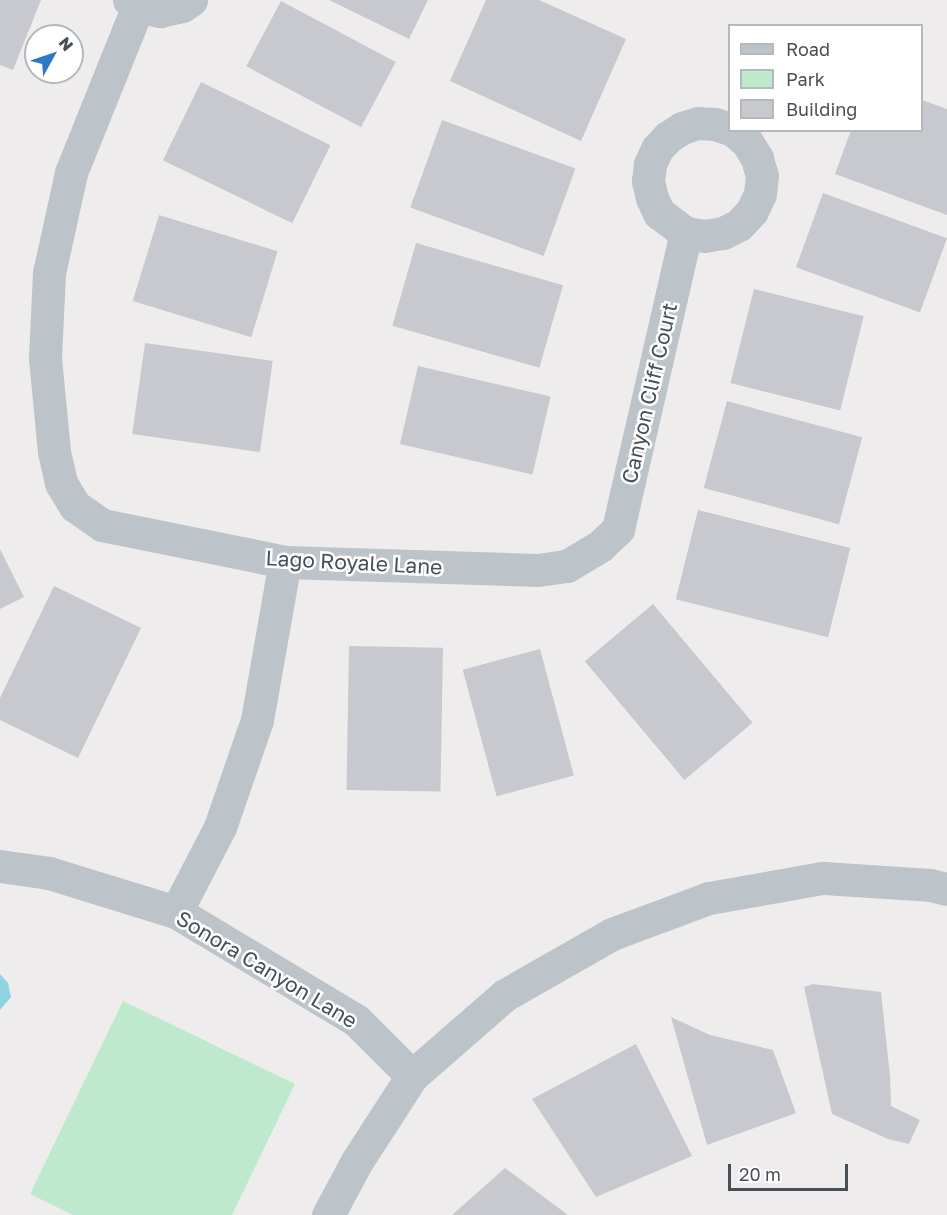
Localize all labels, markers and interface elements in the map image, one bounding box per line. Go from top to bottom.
north arrow [24,24,84,84]
legend [728,24,923,132]
text: N [55,33,78,55]
text: Road [786,38,830,60]
text: Park [786,68,825,90]
text: Building [786,98,857,120]
street label: Canyon Cliff Court [616,300,682,486]
street label: Lago Royale Lane [265,545,443,579]
street label: Sonora Canyon Lane [172,905,362,1033]
scale bar [731,1152,851,1190]
text: 20 m [739,1163,781,1185]

